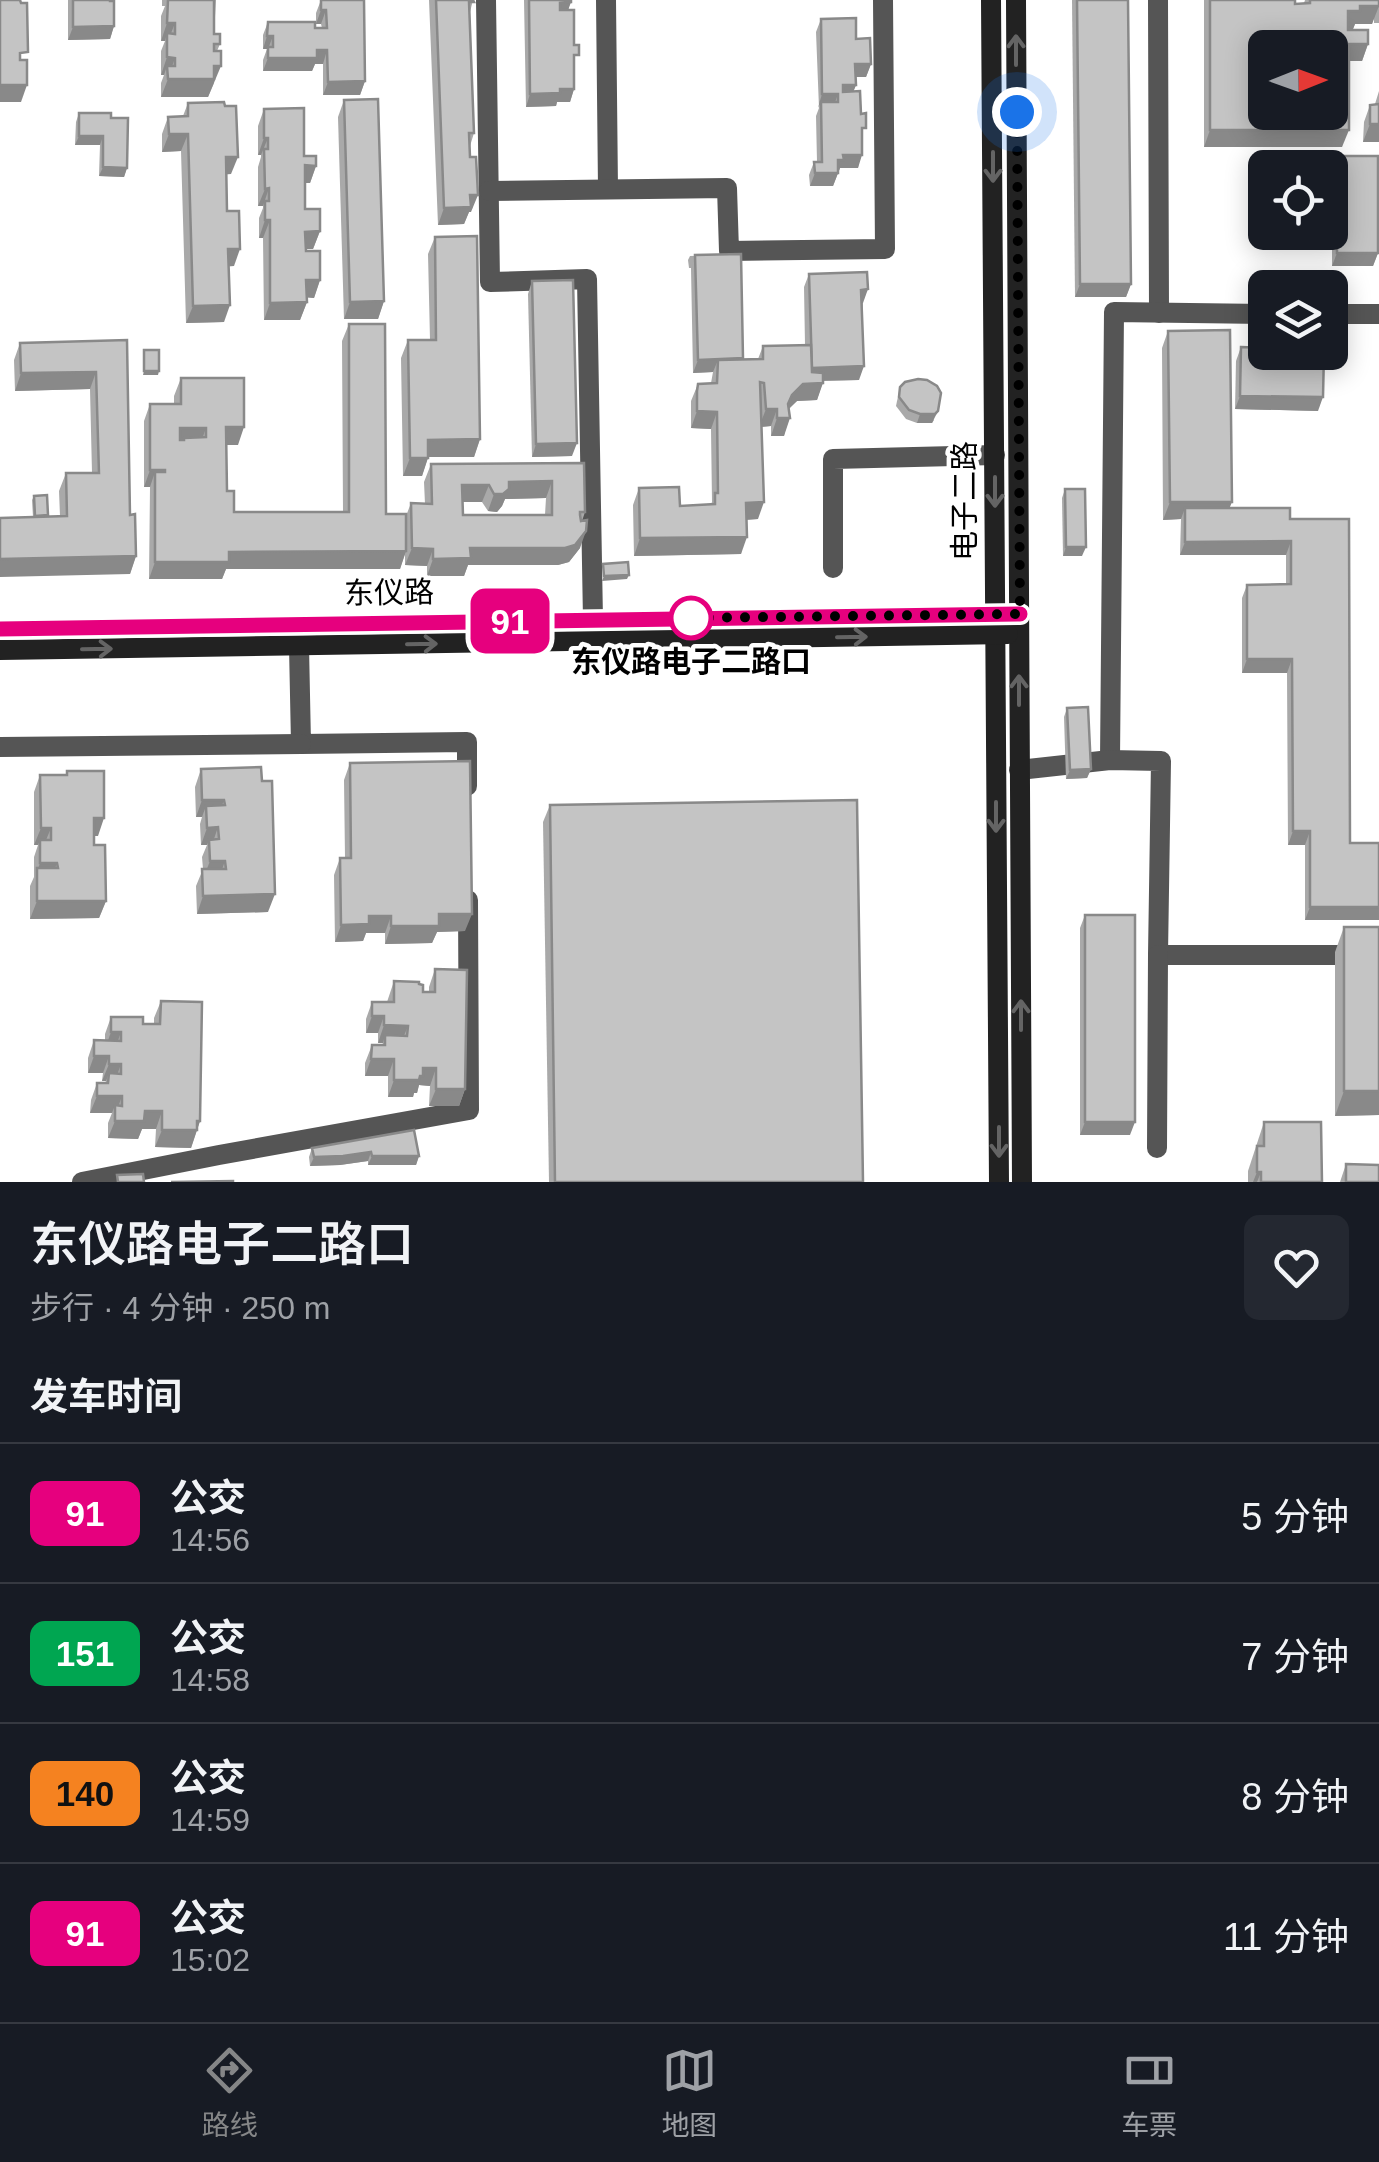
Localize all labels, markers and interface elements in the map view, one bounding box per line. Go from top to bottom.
north arrow [1248,30,1348,130]
map controls [1248,30,1348,370]
one-way arrow [1006,34,1026,66]
your location [992,87,1042,137]
button: locate [1248,150,1348,250]
one-way arrow [983,151,1002,183]
button: layers [1248,270,1348,370]
street label: 电子二路 [948,441,981,561]
one-way arrow [986,476,1004,508]
street label: 东仪路 [344,575,434,610]
line badge: 91 [465,588,555,654]
marker: 东仪路电子二路口 [670,597,712,639]
text: 91 [491,602,529,641]
one-way arrow [836,628,868,646]
one-way arrow [406,634,438,654]
one-way arrow [80,640,113,658]
place label: 东仪路电子二路口 [571,645,811,678]
one-way arrow [1010,674,1028,706]
one-way arrow [986,800,1006,833]
one-way arrow [1011,999,1030,1031]
one-way arrow [990,1126,1008,1158]
button: heart [1244,1215,1349,1320]
text: 东仪路电子二路口 [30,1218,414,1271]
text: 步行 · 4 分钟 · 250 m [30,1290,331,1326]
text: 发车时间 [30,1376,182,1418]
text: 公交 [170,1477,246,1519]
text: 91 [66,1494,104,1533]
text: 5 分钟 [1241,1496,1349,1538]
text: 14:56 [170,1522,250,1558]
text: 公交 [170,1617,246,1659]
text: 151 [56,1634,114,1673]
text: 7 分钟 [1241,1636,1349,1678]
text: 14:58 [170,1662,250,1698]
text: 公交 [170,1757,246,1799]
text: 140 [56,1774,114,1813]
text: 8 分钟 [1241,1776,1349,1818]
text: 14:59 [170,1802,250,1838]
text: 公交 [170,1897,246,1939]
text: 91 [66,1914,104,1953]
text: 11 分钟 [1223,1916,1349,1958]
text: 15:02 [170,1942,250,1978]
tab: 路线 [202,2043,258,2143]
tab: 地图 [661,2043,717,2143]
tab: 车票 [1121,2043,1177,2143]

